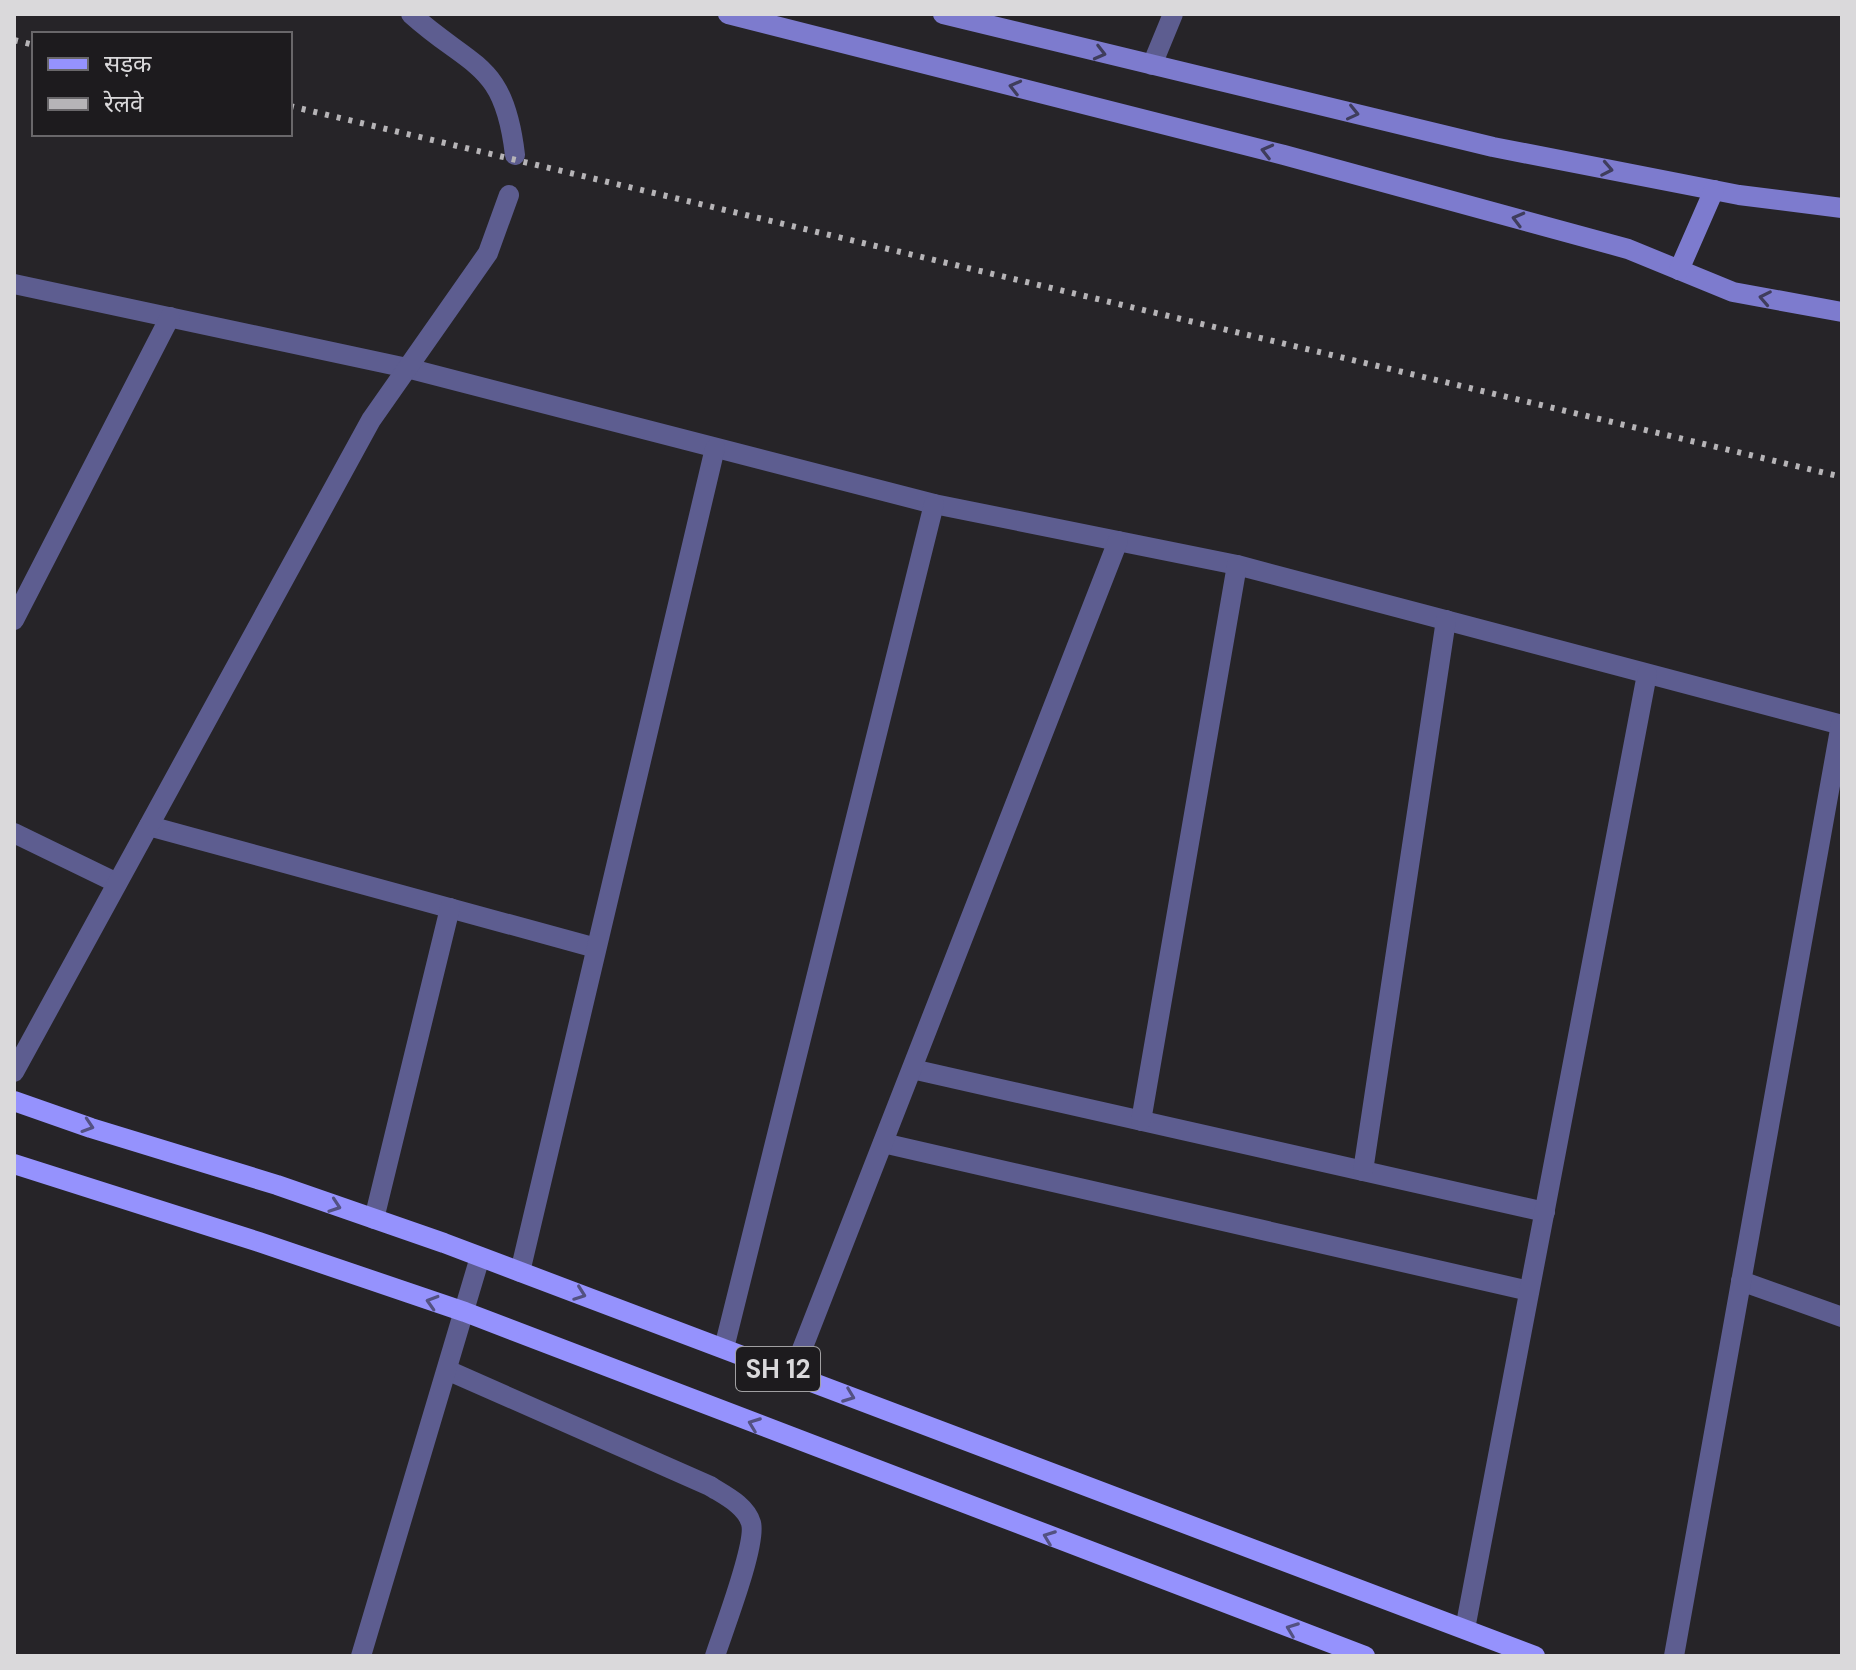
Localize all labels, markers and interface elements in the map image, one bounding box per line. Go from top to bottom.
legend [32,32,292,136]
one-way arrow [1093,43,1107,60]
text: सड़क [104,48,152,79]
one-way arrow [1009,79,1023,96]
text: रेलवे [103,88,144,119]
one-way arrow [1346,104,1360,121]
one-way arrow [1261,143,1275,160]
one-way arrow [1600,160,1613,177]
one-way arrow [1512,212,1526,228]
one-way arrow [1759,290,1772,307]
one-way arrow [80,1117,94,1133]
one-way arrow [327,1196,341,1212]
one-way arrow [572,1284,586,1301]
one-way arrow [426,1295,440,1311]
road number: SH 12 [736,1347,820,1391]
one-way arrow [841,1386,855,1403]
one-way arrow [748,1417,762,1434]
one-way arrow [1043,1530,1057,1547]
one-way arrow [1286,1622,1300,1639]

